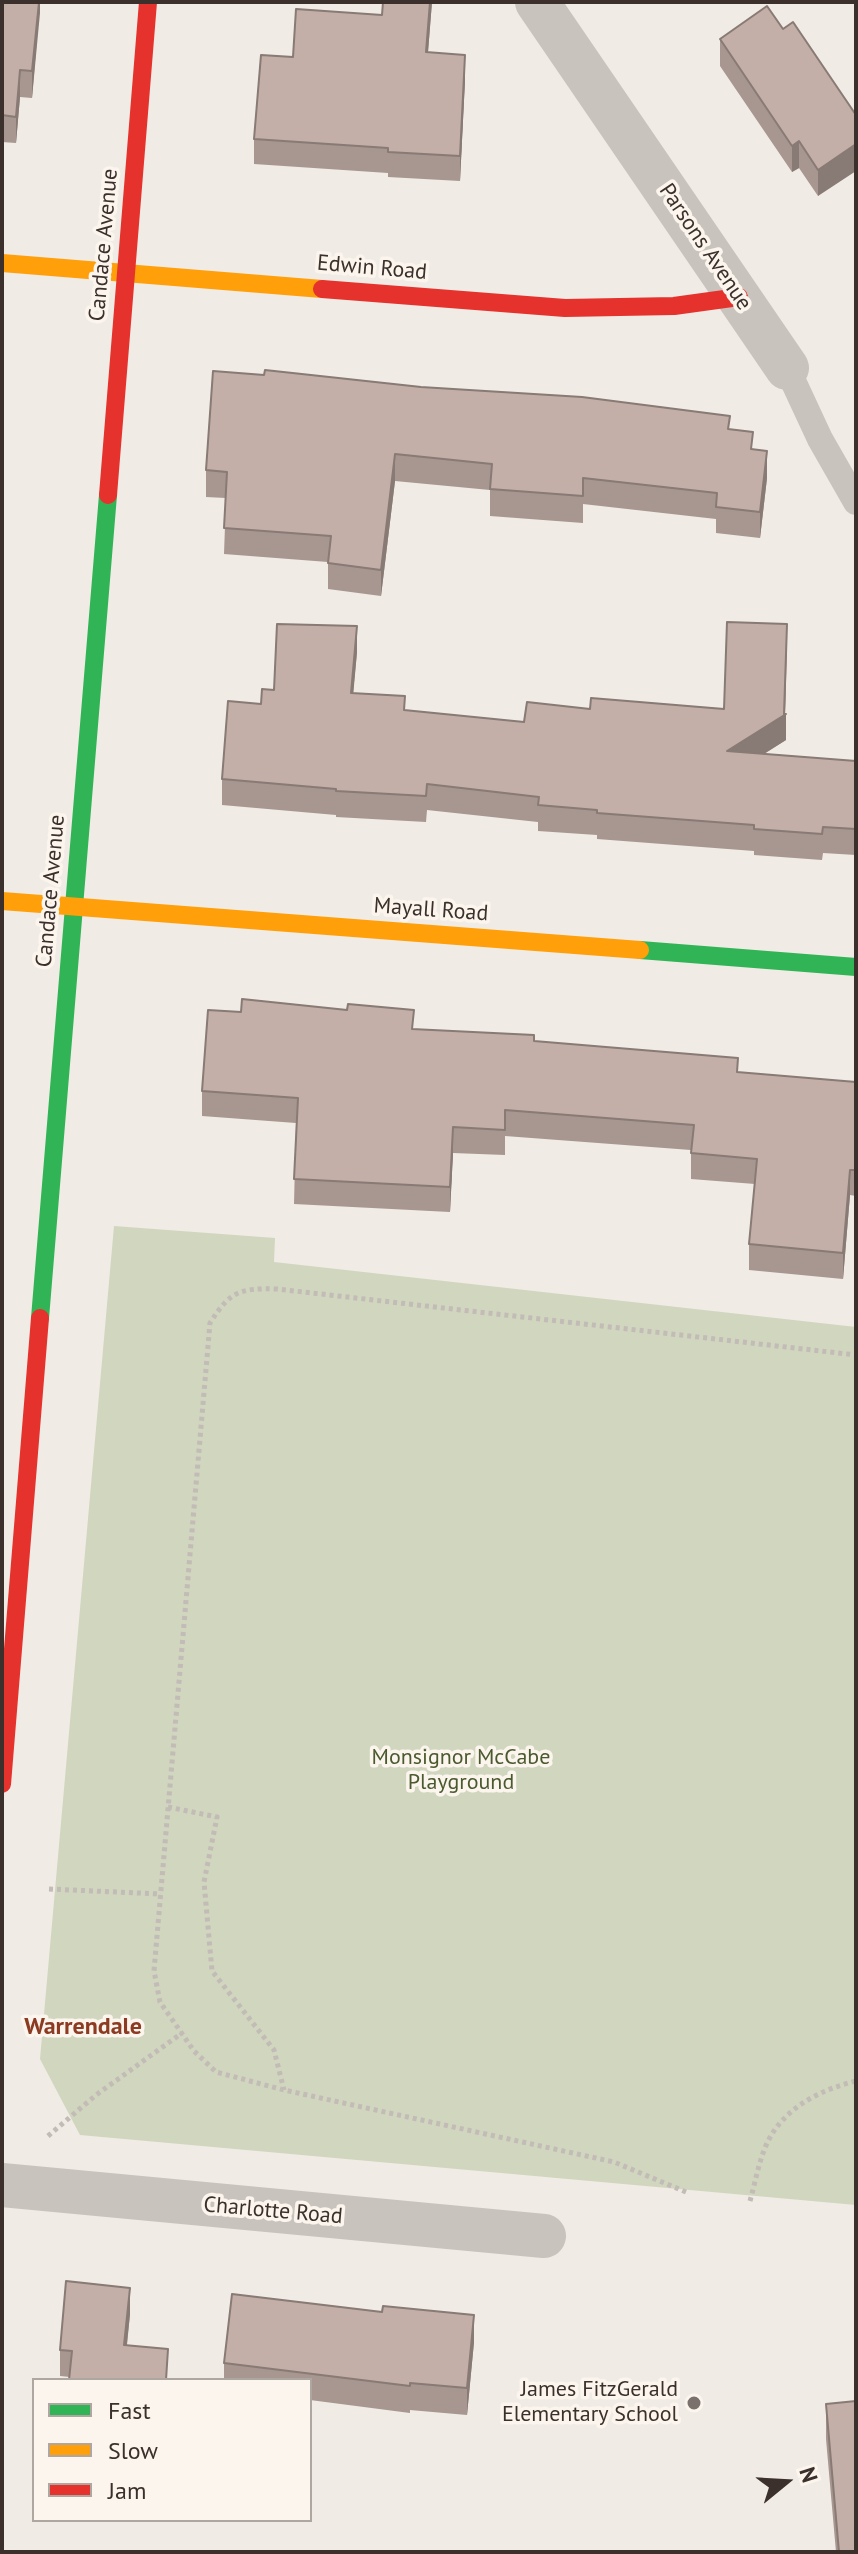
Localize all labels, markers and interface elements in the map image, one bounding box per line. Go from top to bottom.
street label: Candace Avenue [84,168,124,322]
street label: Parsons Avenue [653,179,757,315]
street label: Edwin Road [316,250,428,286]
street label: Candace Avenue [31,814,71,968]
street label: Mayall Road [373,893,489,927]
park label: Monsignor McCabe Playground [372,1745,550,1796]
district label: Warrendale [24,2013,142,2041]
street label: Charlotte Road [202,2192,344,2230]
place label: James FitzGerald Elementary School [502,2377,678,2428]
legend [32,2378,312,2522]
marker: James FitzGerald Elementary School [685,2394,703,2412]
text: Fast [108,2395,151,2426]
text: Slow [108,2435,158,2466]
north arrow [746,2442,826,2522]
text: N [793,2463,824,2486]
text: Jam [108,2475,146,2506]

